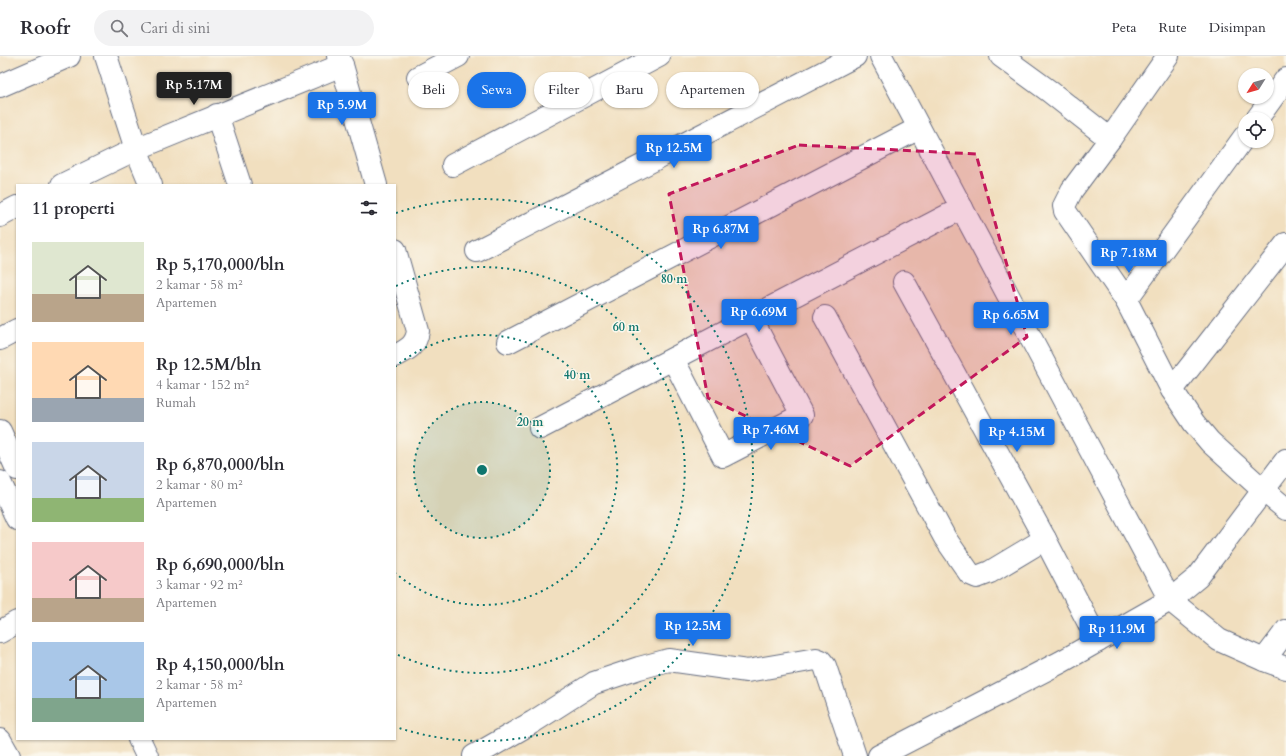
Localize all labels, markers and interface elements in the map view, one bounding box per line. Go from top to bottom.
search box [94,10,374,46]
text: Roofr [20,15,70,41]
icon: search [108,17,130,39]
text: Cari di sini [140,18,210,38]
text: Peta [1111,18,1137,37]
text: Rute [1159,18,1187,37]
text: Disimpan [1209,18,1266,37]
north arrow [1238,68,1274,104]
map controls [1238,68,1274,148]
pin: Rp 5.17M [153,72,235,106]
chip: Beli [408,72,459,108]
chip: Sewa [467,72,526,108]
chip: Filter [534,72,593,108]
chip: Baru [601,72,658,108]
chip: Apartemen [666,72,759,108]
text: Rp 5.17M [166,76,222,94]
pin: Rp 5.9M [305,92,379,126]
text: Rp 5.9M [317,96,367,114]
button: locate [1238,112,1274,148]
pin: Rp 12.5M [633,135,715,169]
text: Rp 12.5M [646,139,702,157]
text: 11 properti [32,197,115,220]
icon: filters [358,197,380,219]
pin: Rp 6.87M [680,216,762,250]
text: Rp 6.87M [693,220,749,238]
pin: Rp 7.18M [1088,240,1170,274]
text: Rp 7.18M [1101,244,1157,262]
text: Rp 5,170,000/bln [156,253,285,276]
icon: home [64,258,112,306]
text: 80 m [661,271,688,287]
text: 2 kamar · 58 m² [156,276,243,294]
text: Apartemen [156,294,217,312]
pin: Rp 6.69M [718,299,800,333]
pin: Rp 6.65M [970,302,1052,336]
text: Rp 6.69M [731,303,787,321]
text: Rp 6.65M [983,306,1039,324]
text: 60 m [613,319,640,335]
text: Rp 12.5M/bln [156,353,261,376]
icon: home [64,358,112,406]
text: 40 m [564,367,591,383]
text: 4 kamar · 152 m² [156,376,249,394]
text: Rumah [156,394,196,412]
text: 20 m [517,414,544,430]
pin: Rp 7.46M [730,417,812,451]
pin: Rp 4.15M [976,419,1058,453]
text: Rp 7.46M [743,421,799,439]
text: Rp 4.15M [989,423,1045,441]
text: Rp 6,870,000/bln [156,453,285,476]
icon: home [64,458,112,506]
centre of rings [475,463,489,477]
text: 2 kamar · 80 m² [156,476,243,494]
text: Apartemen [156,494,217,512]
text: Rp 6,690,000/bln [156,553,285,576]
icon: home [64,558,112,606]
text: 3 kamar · 92 m² [156,576,243,594]
text: Apartemen [156,594,217,612]
pin: Rp 12.5M [652,613,734,647]
pin: Rp 11.9M [1076,616,1158,650]
text: Rp 12.5M [665,617,721,635]
text: Rp 11.9M [1089,620,1145,638]
text: Rp 4,150,000/bln [156,653,285,676]
icon: home [64,658,112,706]
text: 2 kamar · 58 m² [156,676,243,694]
text: Apartemen [156,694,217,712]

